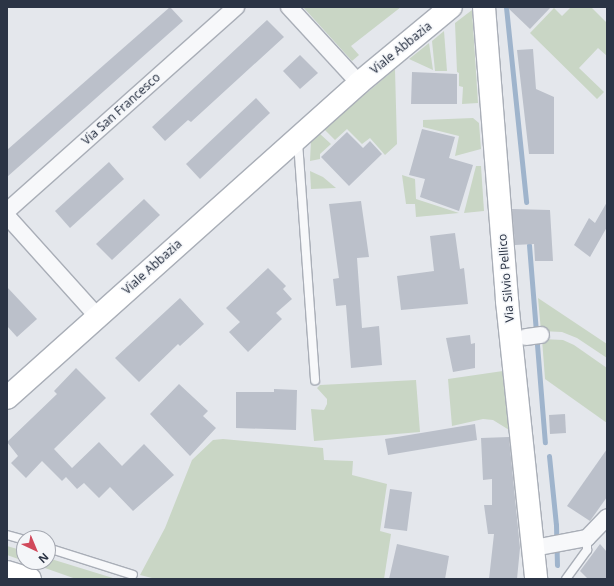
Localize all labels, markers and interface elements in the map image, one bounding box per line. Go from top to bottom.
street label: Viale Abbazia [367,19,435,77]
street label: Via San Francesco [79,70,163,148]
street label: Via Silvio Pellico [495,233,517,323]
street label: Viale Abbazia [119,237,185,297]
north arrow [16,530,56,570]
text: N [36,550,52,567]

